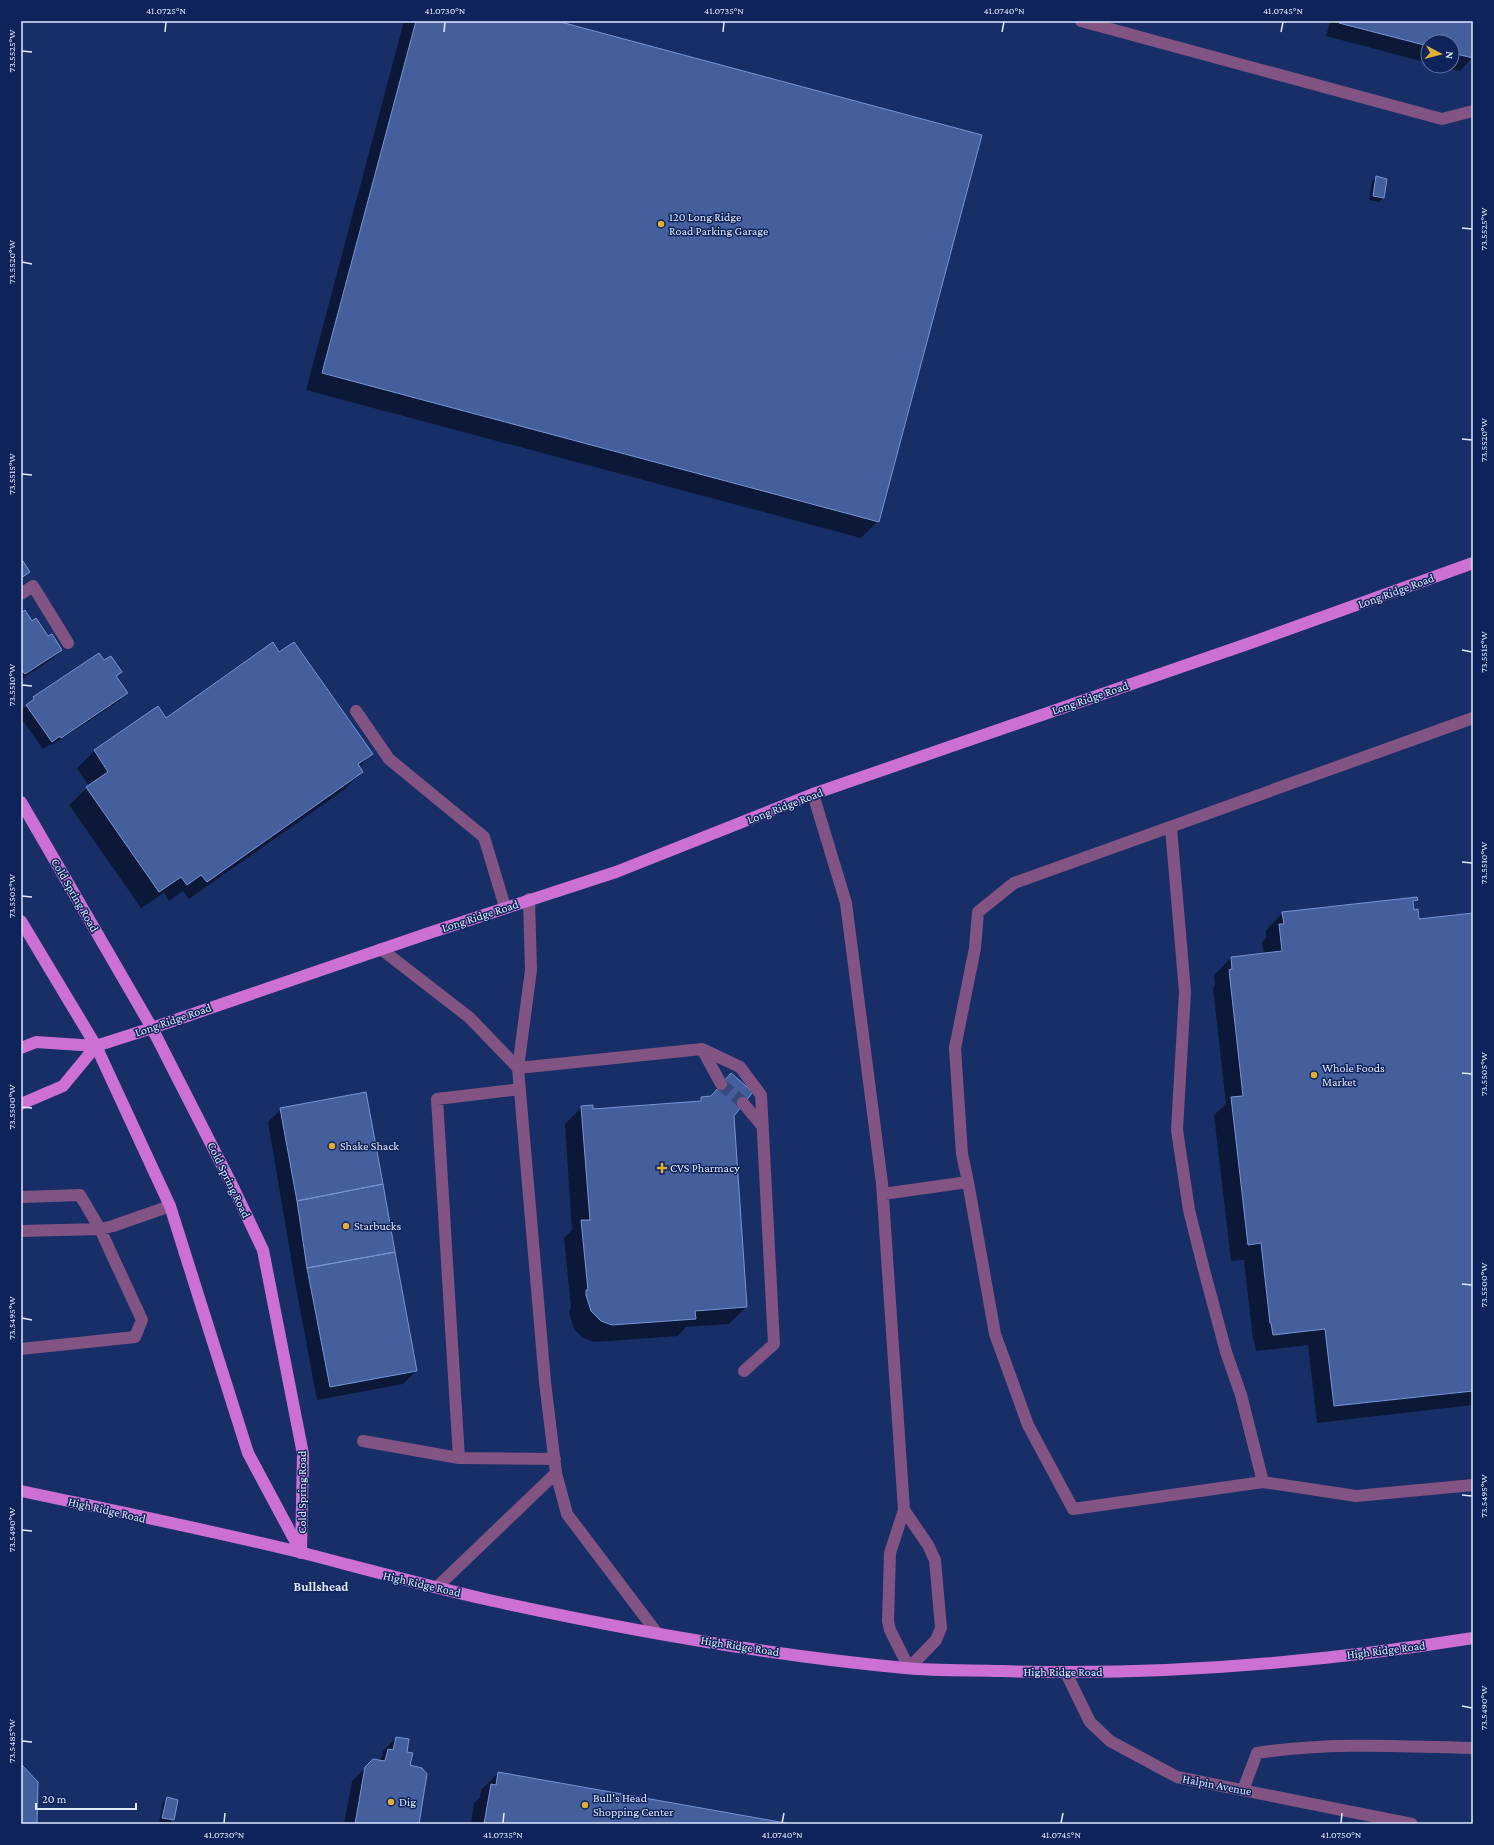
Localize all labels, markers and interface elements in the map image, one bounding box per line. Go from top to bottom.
text: 41.0725°N [146,5,186,16]
text: 41.0730°N [425,5,466,16]
text: 41.0735°N [704,5,744,16]
text: 41.0740°N [983,5,1025,16]
text: 41.0745°N [1263,5,1303,16]
text: 73.5525°W [6,29,17,72]
north arrow [1420,34,1460,74]
text: N [1443,51,1456,60]
text: 73.5525°W [1478,207,1489,250]
place label: 120 Long Ridge Road Parking Garage [669,210,768,238]
marker: 120 Long Ridge Road Parking Garage [656,219,666,229]
text: 73.5520°W [6,239,17,284]
text: 73.5520°W [1478,417,1489,462]
text: 73.5515°W [6,452,17,495]
street label: Long Ridge Road [1356,570,1437,611]
text: 73.5515°W [1478,630,1489,673]
text: 73.5510°W [6,663,17,706]
street label: Long Ridge Road [1050,678,1131,718]
street label: Long Ridge Road [745,785,826,827]
text: 73.5510°W [1478,841,1489,884]
street label: Cold Spring Road [48,856,102,935]
text: 73.5505°W [6,873,17,918]
street label: Long Ridge Road [440,897,521,935]
street label: Long Ridge Road [133,1000,214,1040]
text: 73.5505°W [1478,1051,1489,1096]
place label: Whole Foods Market [1322,1061,1385,1089]
marker: Whole Foods Market [1309,1070,1319,1080]
text: 73.5500°W [6,1084,17,1129]
place label: Shake Shack [340,1139,399,1153]
street label: Cold Spring Road [205,1140,254,1221]
marker: Shake Shack [327,1141,337,1151]
place label: CVS Pharmacy [670,1161,740,1175]
marker: CVS Pharmacy [657,1163,667,1173]
place label: Starbucks [354,1219,401,1233]
marker: Starbucks [341,1221,351,1231]
text: 73.5500°W [1478,1262,1489,1307]
text: 73.5495°W [6,1295,17,1340]
street label: Cold Spring Road [295,1450,309,1533]
text: 73.5495°W [1478,1473,1489,1518]
street label: High Ridge Road [67,1494,148,1526]
text: 73.5490°W [6,1507,17,1552]
street label: High Ridge Road [382,1568,463,1600]
district label: Bullshead [294,1579,348,1594]
street label: High Ridge Road [700,1633,781,1659]
street label: High Ridge Road [1346,1638,1427,1662]
street label: High Ridge Road [1023,1665,1103,1679]
text: 73.5490°W [1478,1685,1489,1730]
text: 73.5485°W [6,1718,17,1763]
street label: Halpin Avenue [1181,1771,1253,1799]
scale bar [36,1785,136,1811]
place label: Bull's Head Shopping Center [593,1791,674,1819]
text: 20 m [42,1792,67,1806]
place label: Dig [399,1795,416,1809]
marker: Dig [386,1797,396,1807]
marker: Bull's Head Shopping Center [580,1800,590,1810]
text: 41.0730°N [204,1829,245,1840]
text: 41.0735°N [483,1829,523,1840]
text: 41.0740°N [761,1829,803,1840]
text: 41.0745°N [1041,1829,1081,1840]
text: 41.0750°N [1321,1829,1362,1840]

